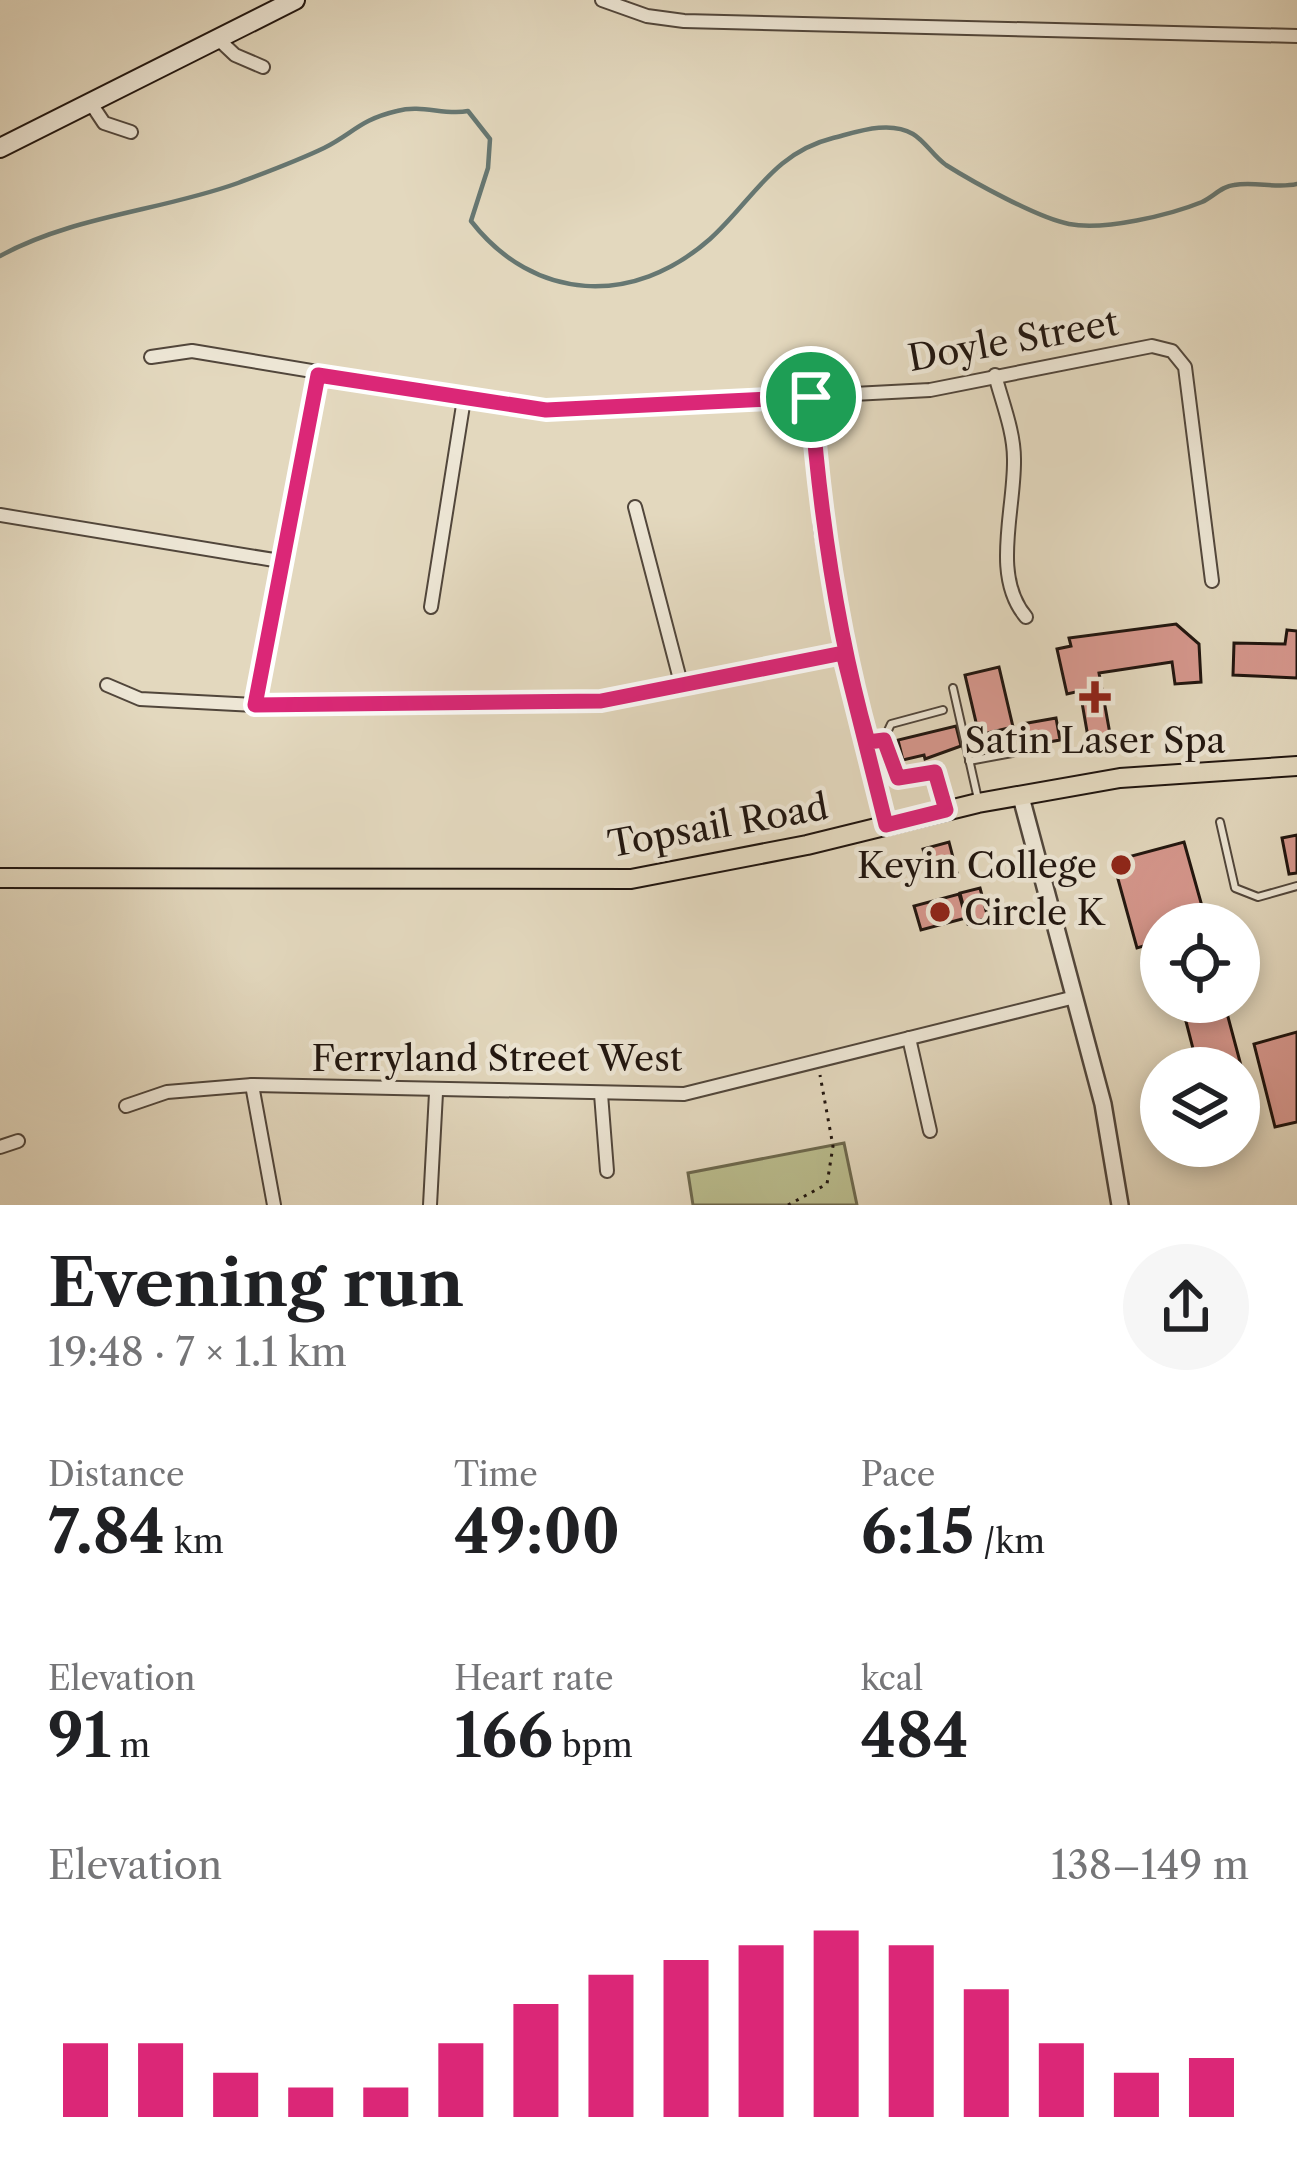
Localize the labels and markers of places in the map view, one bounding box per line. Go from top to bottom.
pin [760,346,862,448]
marker: Satin Laser Spa [1079,681,1111,713]
place label: Satin Laser Spa [964,718,1226,762]
place label: Keyin College [857,843,1097,887]
marker: Keyin College [1108,852,1134,878]
place label: Circle K [964,890,1106,934]
marker: Circle K [927,899,953,925]

